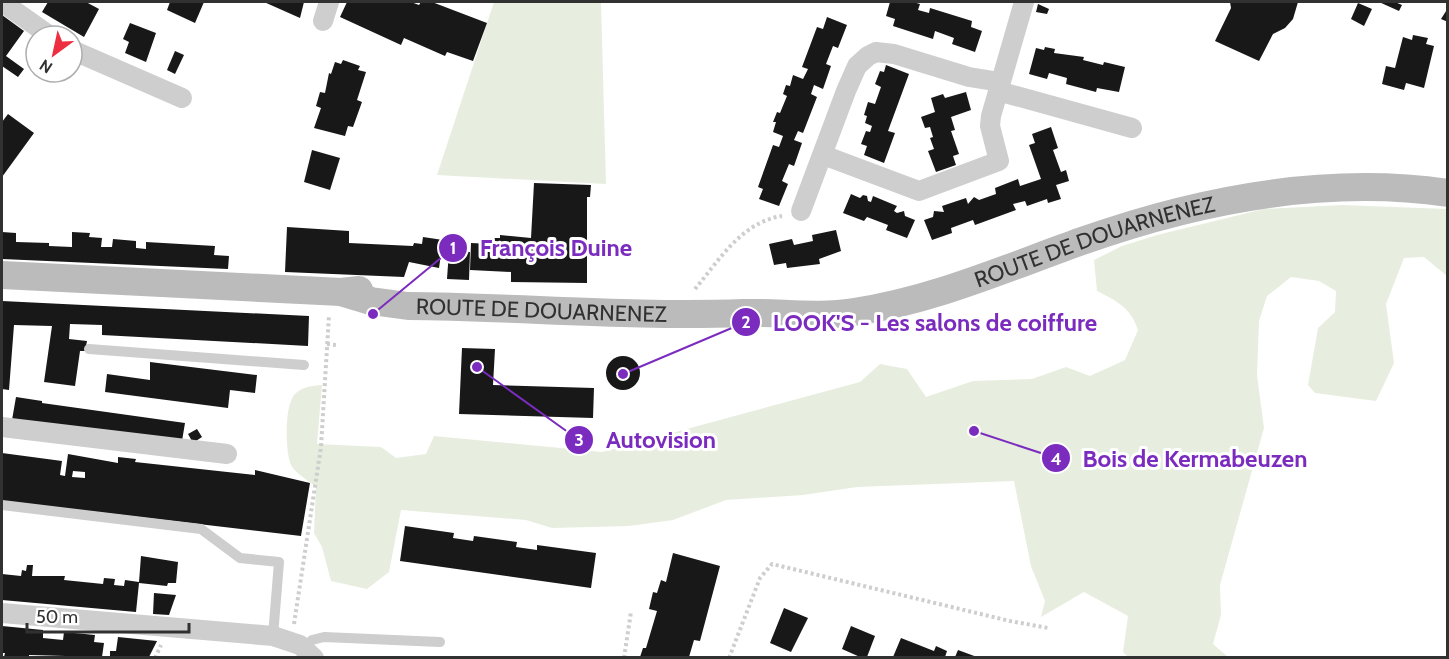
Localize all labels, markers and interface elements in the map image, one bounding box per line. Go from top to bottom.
north arrow [24,24,84,84]
text: N [36,55,56,77]
street label: ROUTE DE DOUARNENEZ [971,191,1217,293]
callout: François Duine [438,227,644,269]
text: François Duine [480,233,632,262]
text: 1 [450,237,456,259]
street label: ROUTE DE DOUARNENEZ [416,293,667,328]
callout: LOOK'S - Les salons de coiffure [731,301,1109,343]
text: LOOK'S - Les salons de coiffure [773,308,1097,337]
text: 2 [741,311,751,333]
callout: Autovision [564,419,728,461]
text: Autovision [606,425,716,454]
text: 3 [574,429,584,451]
callout: Bois de Kermabeuzen [1041,437,1320,479]
text: Bois de Kermabeuzen [1083,444,1307,473]
text: 4 [1050,448,1062,470]
scale bar [27,596,189,634]
text: 50 m [36,606,78,628]

